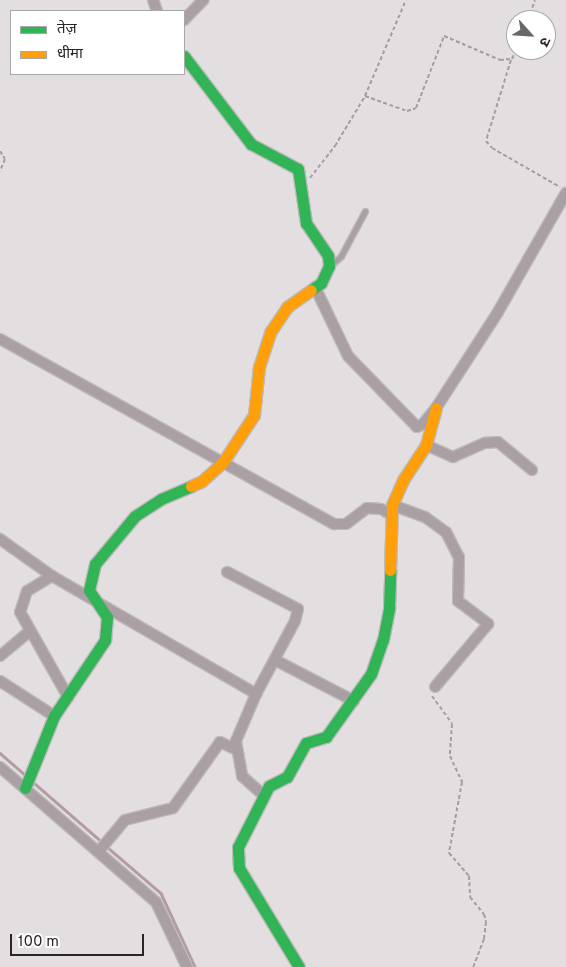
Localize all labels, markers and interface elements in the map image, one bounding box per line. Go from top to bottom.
legend [10,10,185,75]
north arrow [506,10,556,60]
text: तेज़ [57,20,77,39]
text: उ [535,34,553,49]
text: धीमा [57,45,83,64]
scale bar [12,924,146,956]
text: 100 m [18,933,59,952]

